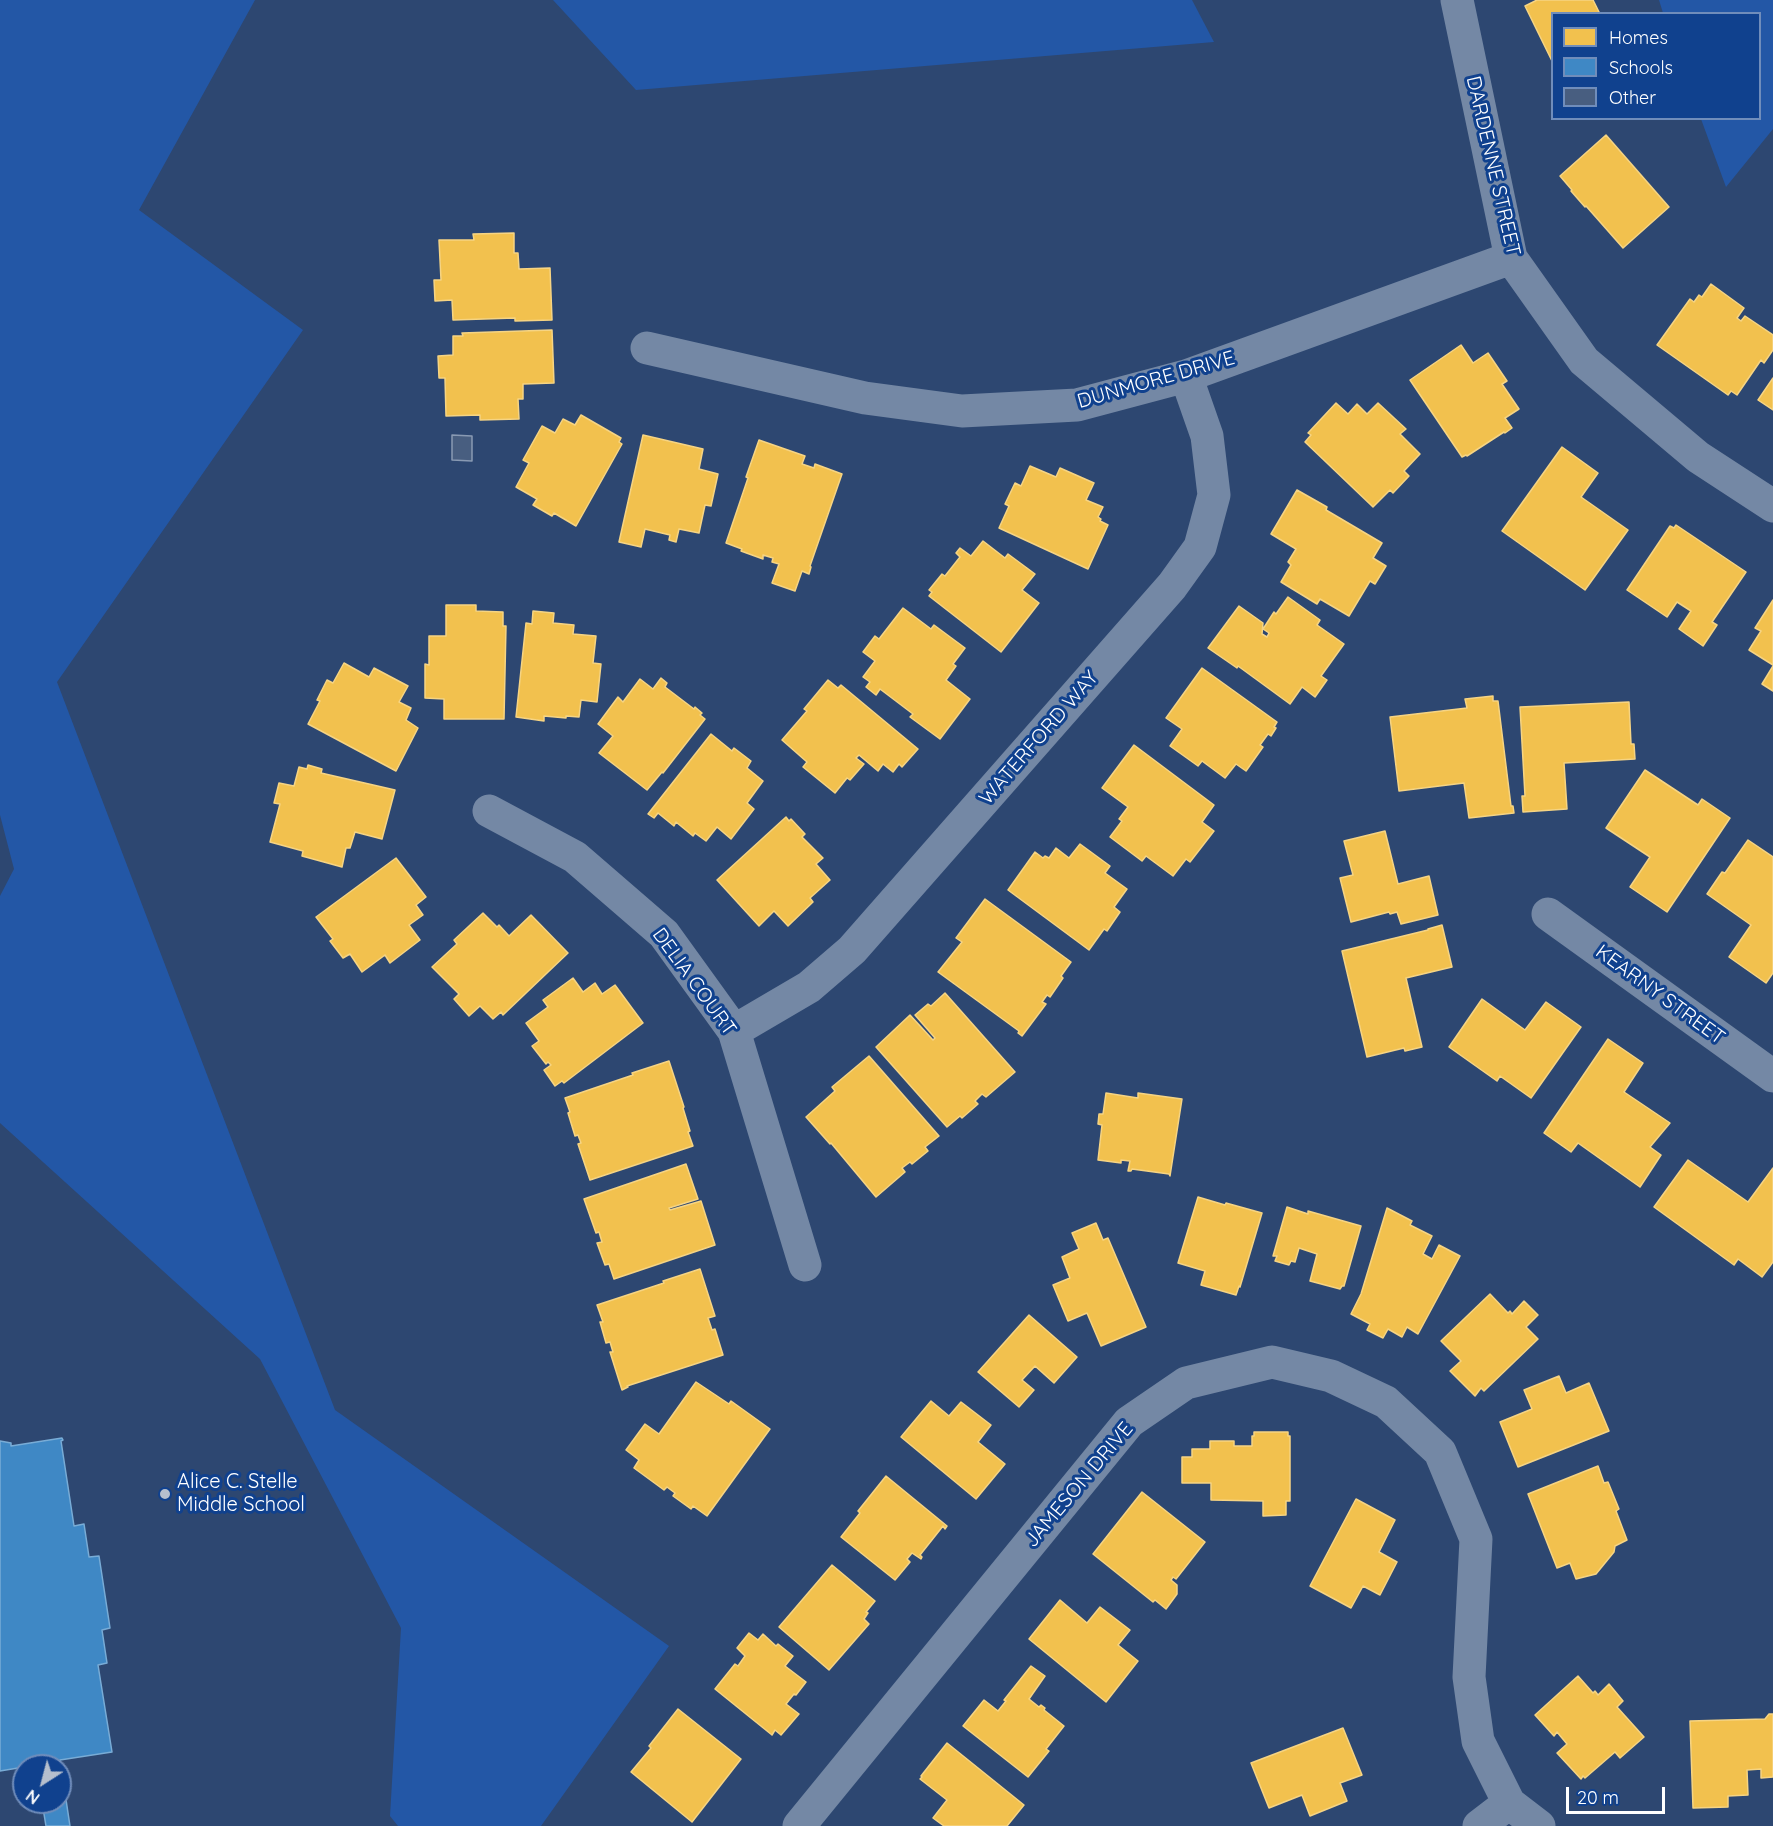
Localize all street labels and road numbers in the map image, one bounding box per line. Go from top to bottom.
street label: DARDENNE STREET [1461,74,1525,258]
street label: DUNMORE DRIVE [1074,346,1238,414]
street label: WATERFORD WAY [974,666,1104,810]
street label: DELIA COURT [647,923,741,1041]
street label: KEARNY STREET [1591,940,1729,1050]
street label: JAMESON DRIVE [1020,1418,1138,1552]

